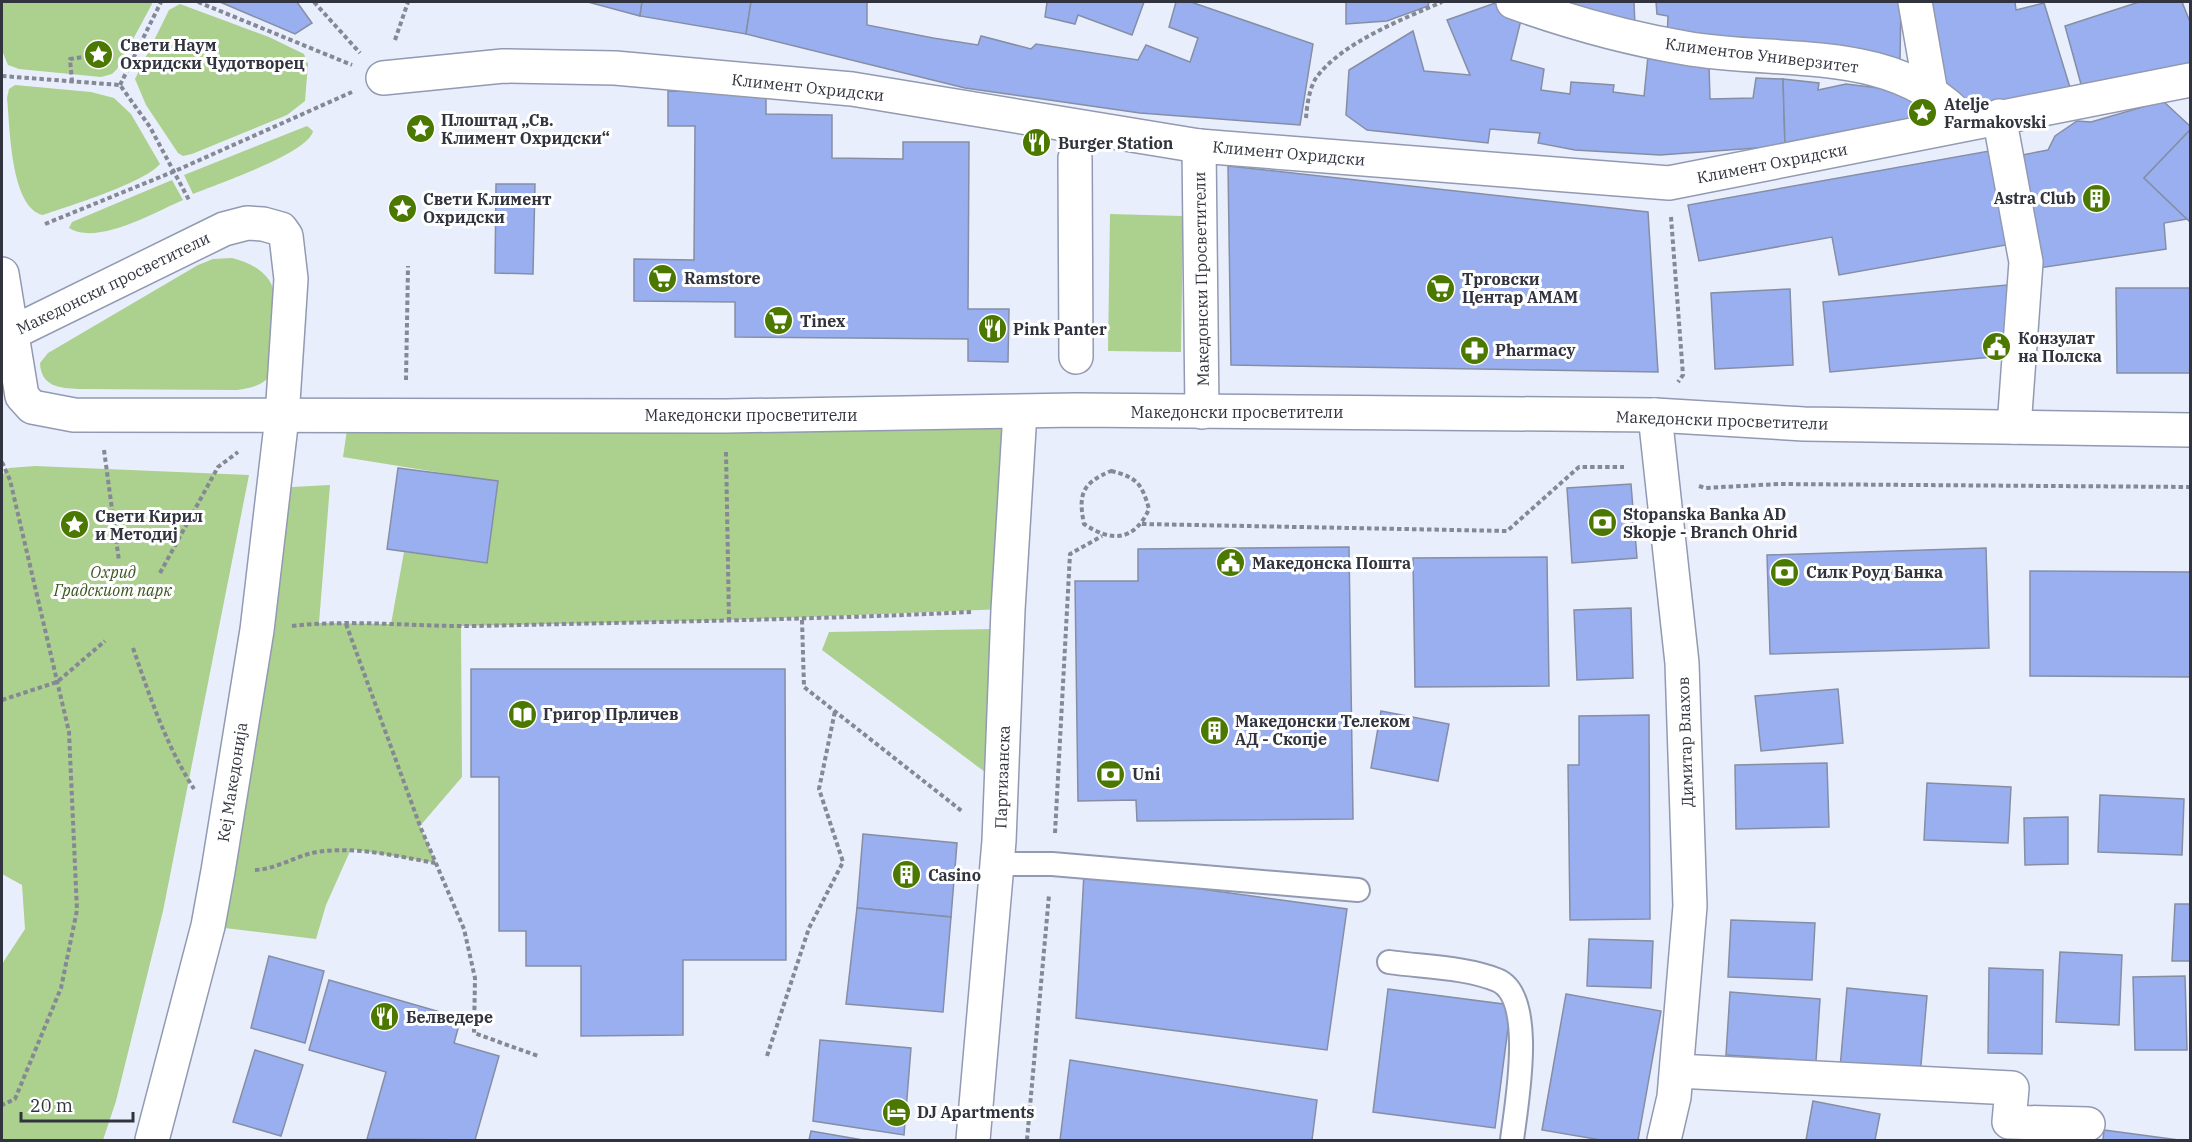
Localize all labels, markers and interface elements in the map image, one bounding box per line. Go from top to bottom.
street label: Климентов Универзитет [1664,33,1860,77]
place label: Свети Наум Охридски Чудотворец [120,35,304,73]
place icon: Свети Наум Охридски Чудотворец [83,38,115,70]
street label: Климент Охридски [731,69,885,105]
place label: Atelje Farmakovski [1944,94,2046,132]
place icon: Atelje Farmakovski [1907,97,1939,129]
place label: Плоштад „Св. Климент Охридски“ [441,110,610,148]
place icon: Плоштад „Св. Климент Охридски“ [404,113,436,145]
restaurant icon: Burger Station [1021,127,1053,159]
place label: Burger Station [1058,133,1174,153]
street label: Климент Охридски [1212,136,1366,170]
street label: Климент Охридски [1695,139,1849,187]
street label: Македонски Просветители [1189,171,1213,387]
building icon: Astra Club [2081,182,2113,214]
place label: Astra Club [1994,188,2076,208]
place label: Свети Климент Охридски [423,189,552,227]
place icon: Свети Климент Охридски [386,192,418,224]
street label: Македонски просветители [13,227,213,339]
supermarket icon: Ramstore [647,262,679,294]
place label: Ramstore [684,268,761,288]
place label: Трговски Центар АМАМ [1462,269,1578,307]
supermarket icon: Трговски Центар АМАМ [1425,272,1457,304]
supermarket icon: Tinex [763,305,795,337]
place label: Tinex [800,311,846,331]
restaurant icon: Pink Panter [976,313,1008,345]
place label: Pink Panter [1013,319,1107,339]
place label: Конзулат на Полска [2018,328,2102,366]
public building icon: Конзулат на Полска [1981,331,2013,363]
pharmacy icon: Pharmacy [1458,334,1490,366]
place label: Pharmacy [1495,340,1577,360]
street label: Македонски просветители [1131,402,1343,422]
street label: Македонски просветители [645,405,857,425]
street label: Македонски просветители [1615,406,1829,434]
place label: Stopanska Banka AD Skopje - Branch Ohrid [1623,504,1798,542]
place label: Свети Кирил и Методиј [95,506,203,544]
bank icon: Stopanska Banka AD Skopje - Branch Ohrid [1586,507,1618,539]
place icon: Свети Кирил и Методиј [58,509,90,541]
public building icon: Македонска Пошта [1215,547,1247,579]
place label: Македонска Пошта [1252,553,1411,573]
bank icon: Силк Роуд Банка [1769,556,1801,588]
park label: Охрид Градскиот парк [53,562,172,600]
place label: Силк Роуд Банка [1806,562,1943,582]
street label: Димитар Влахов [1673,676,1697,808]
library icon: Григор Прличев [506,698,538,730]
place label: Григор Прличев [543,704,679,724]
place label: Македонски Телеком АД - Скопје [1235,711,1411,749]
building icon: Македонски Телеком АД - Скопје [1198,714,1230,746]
street label: Кеј Македонија [213,720,251,843]
street label: Партизанска [990,725,1014,829]
bank icon: Uni [1095,758,1127,790]
place label: Uni [1132,764,1160,784]
building icon: Casino [891,859,923,891]
place label: Casino [928,865,981,885]
restaurant icon: Белведере [369,1001,401,1033]
place label: Белведере [406,1007,493,1027]
scale bar [21,1085,134,1123]
text: 20 m [30,1094,73,1117]
hotel icon: DJ Apartments [880,1096,912,1128]
place label: DJ Apartments [917,1102,1034,1122]

